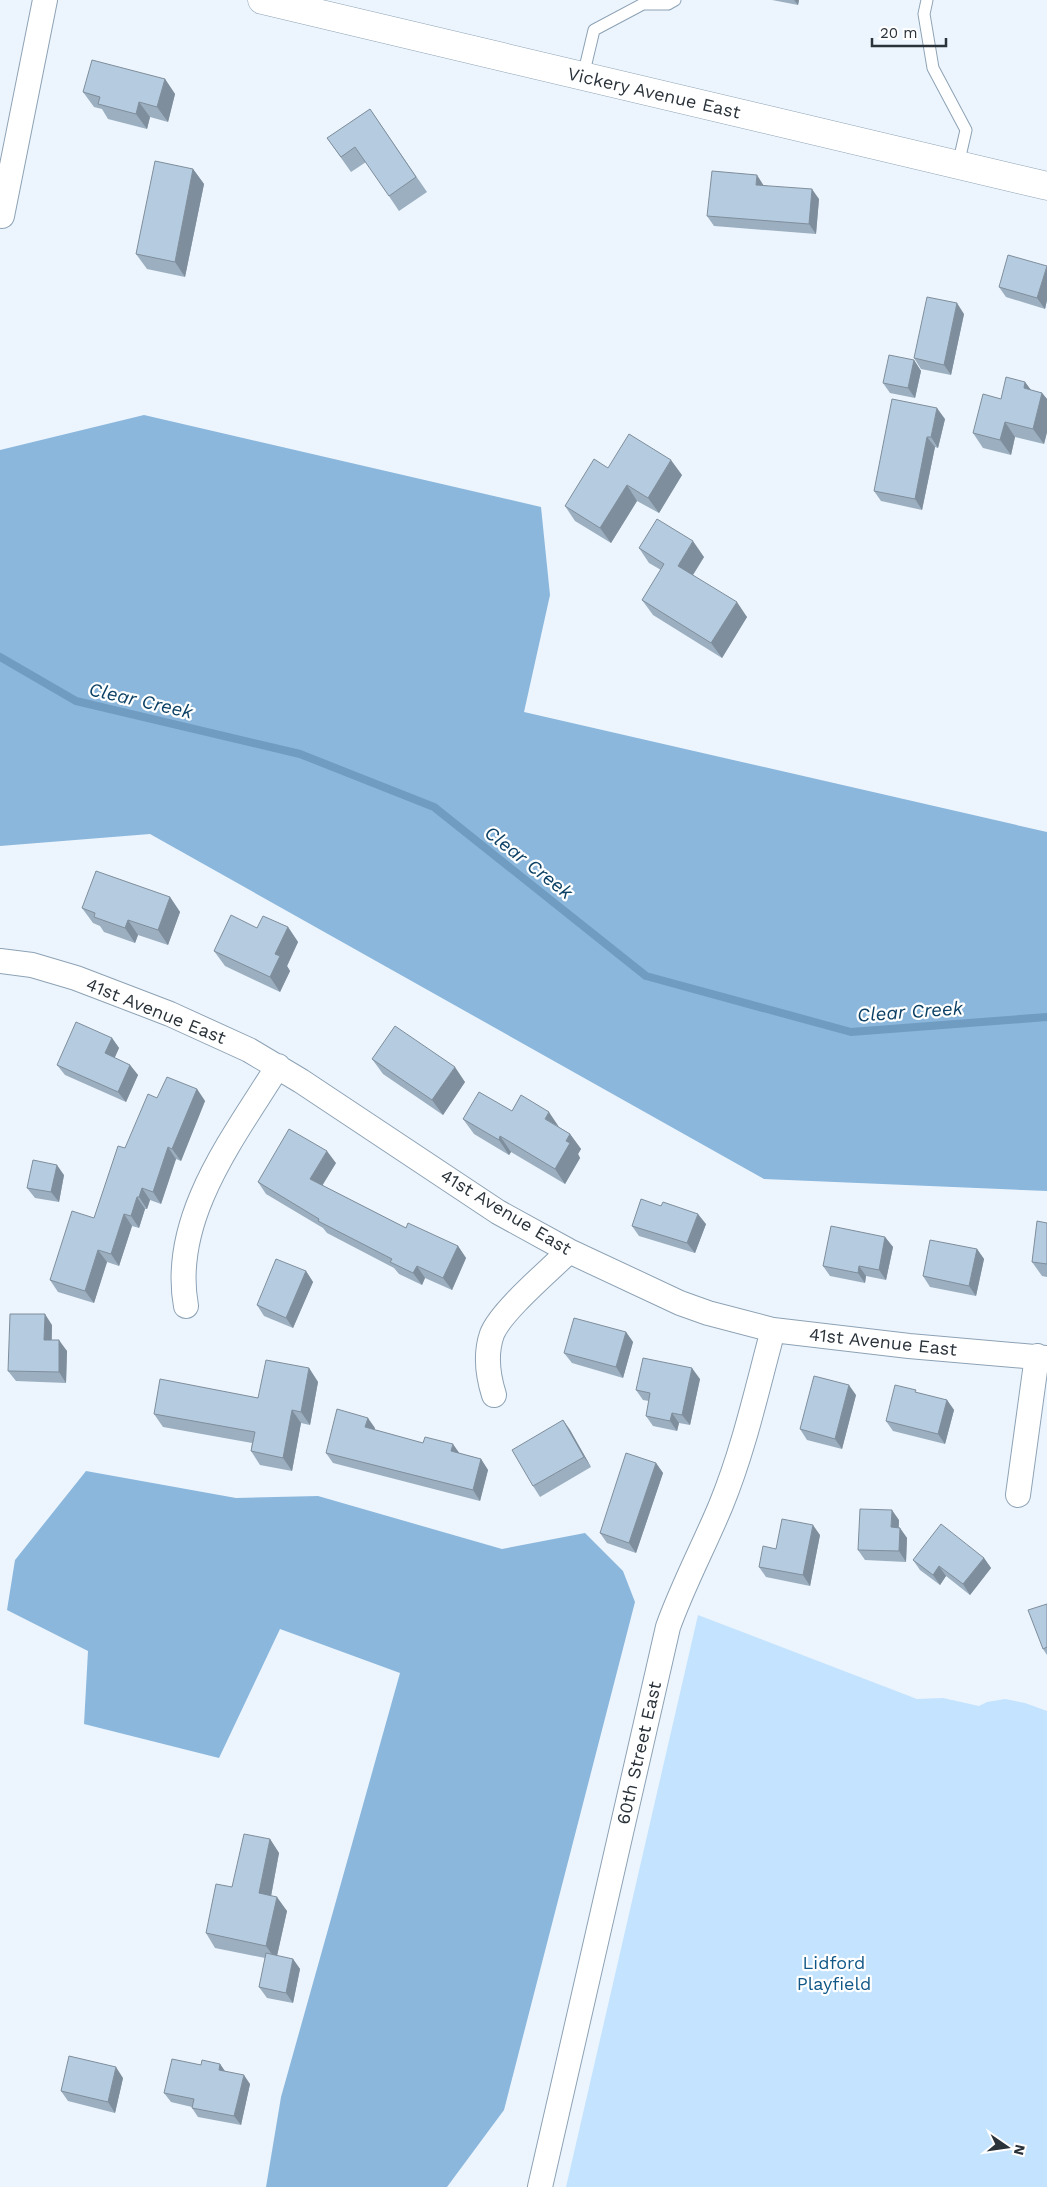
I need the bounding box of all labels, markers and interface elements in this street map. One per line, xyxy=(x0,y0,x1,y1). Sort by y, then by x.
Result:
scale bar xyxy=(872,15,946,47)
text: 20 m xyxy=(880,24,918,42)
street label: Vickery Avenue East xyxy=(566,62,743,123)
water label: Clear Creek xyxy=(87,677,196,724)
water label: Clear Creek xyxy=(480,821,578,904)
street label: 41st Avenue East xyxy=(83,973,229,1048)
water label: Clear Creek xyxy=(856,996,964,1027)
street label: 41st Avenue East xyxy=(437,1164,576,1259)
street label: 41st Avenue East xyxy=(808,1323,959,1360)
street label: 60th Street East xyxy=(612,1679,665,1826)
park label: Lidford Playfield xyxy=(797,1952,871,1994)
north arrow xyxy=(982,2122,1032,2172)
text: N xyxy=(1011,2143,1029,2157)

